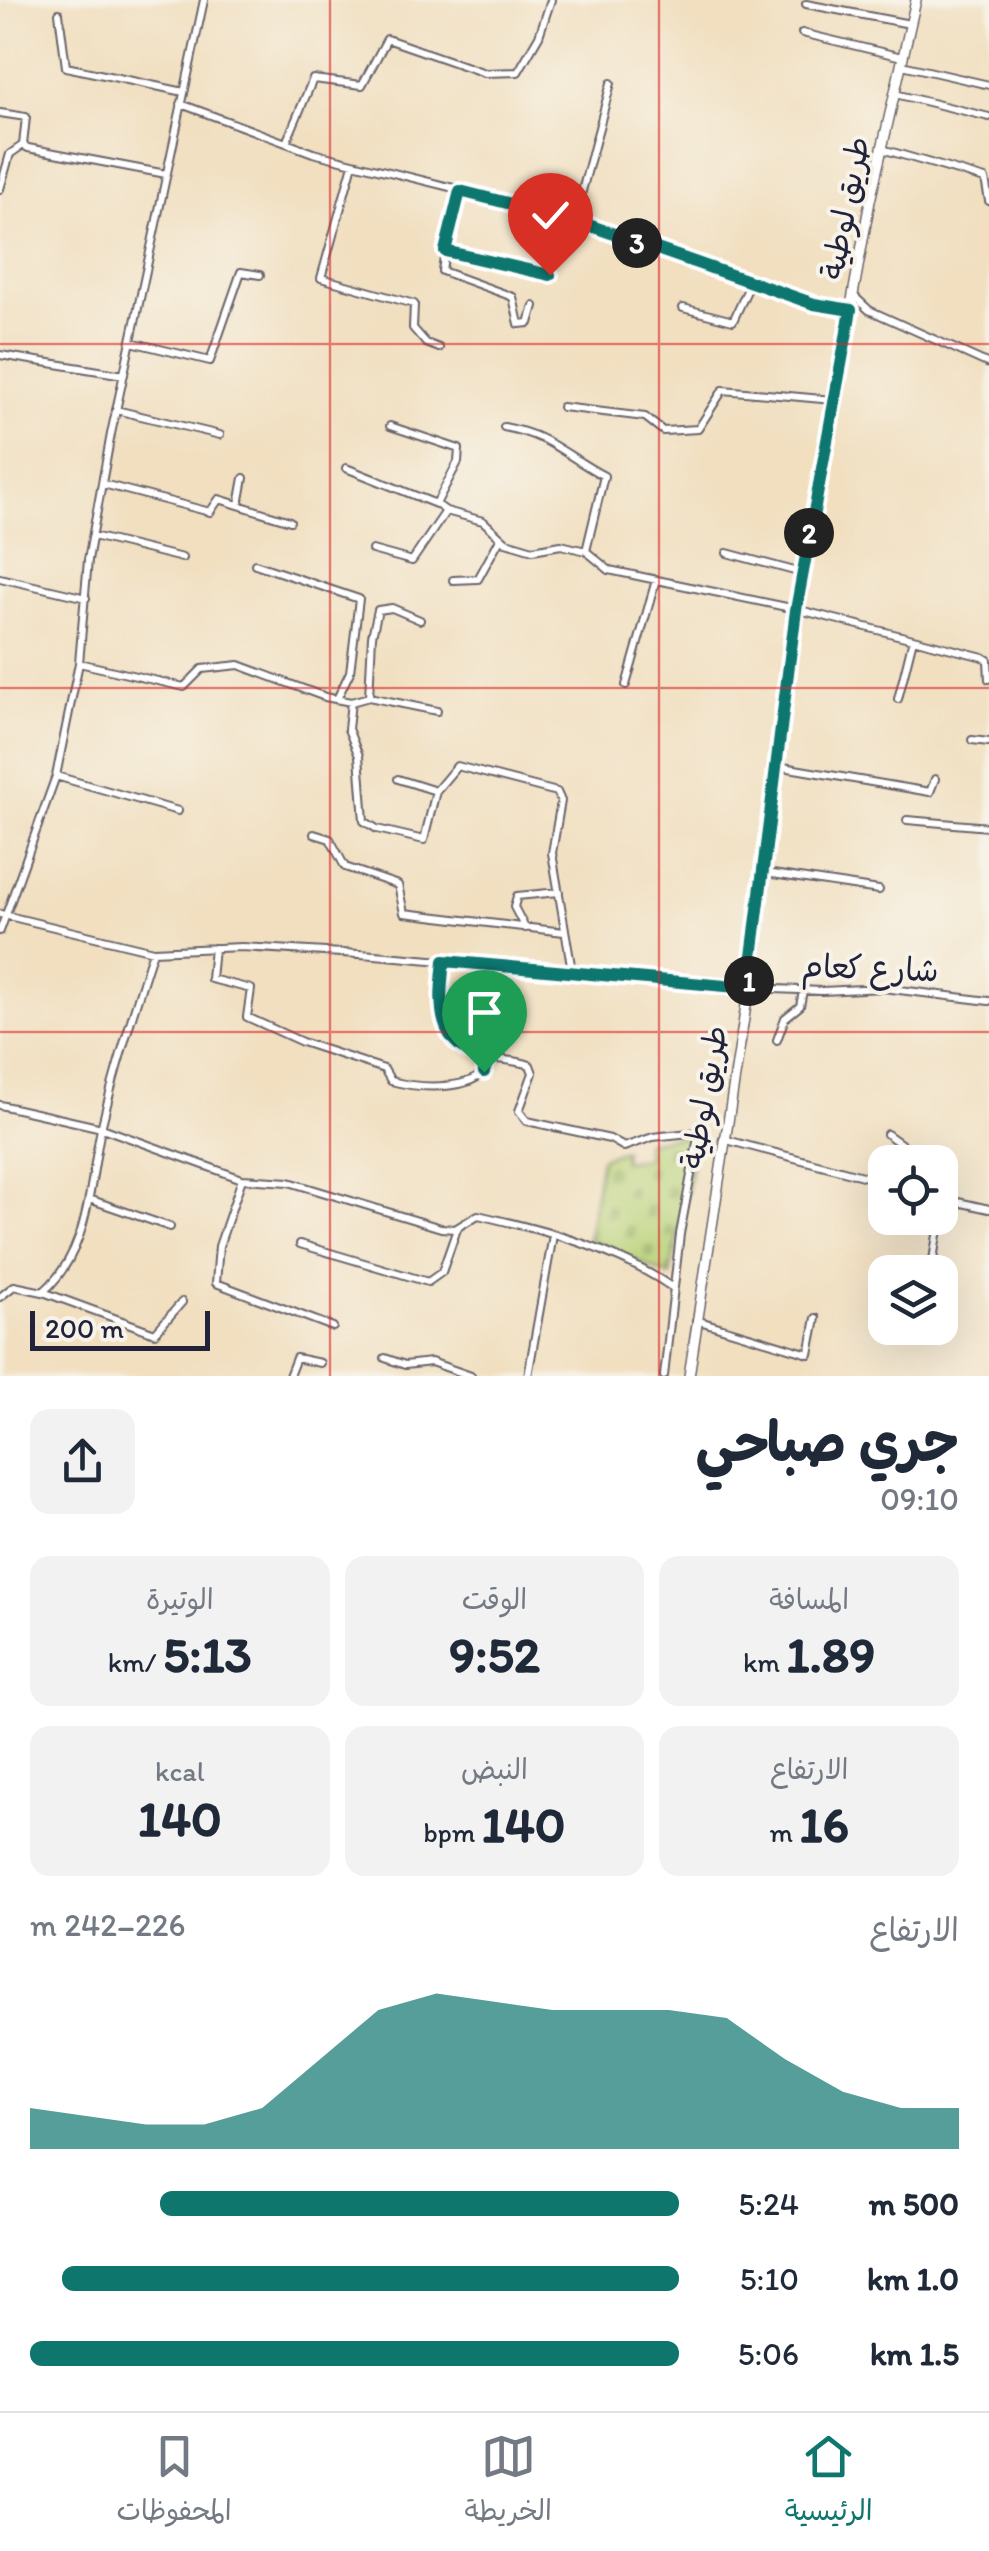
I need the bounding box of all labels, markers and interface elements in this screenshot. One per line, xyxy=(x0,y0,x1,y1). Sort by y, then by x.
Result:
street label: طريق لوطية xyxy=(813,133,879,283)
pin xyxy=(508,173,593,276)
icon: check xyxy=(523,188,578,243)
pin: 3 xyxy=(612,218,662,268)
text: 3 xyxy=(629,226,645,260)
pin: 2 xyxy=(784,508,834,558)
text: 2 xyxy=(802,516,816,550)
street label: شارع كعام xyxy=(800,947,939,995)
pin: 1 xyxy=(724,956,774,1006)
text: 1 xyxy=(743,964,756,998)
pin xyxy=(442,970,527,1073)
icon: arrive xyxy=(457,985,512,1040)
street label: طريق لوطية xyxy=(673,1022,737,1172)
map controls xyxy=(868,1145,958,1345)
button: locate xyxy=(868,1145,958,1235)
button: layers xyxy=(868,1255,958,1345)
scale bar xyxy=(30,1306,210,1350)
text: 200 m xyxy=(45,1311,124,1345)
button: share xyxy=(30,1409,135,1514)
text: جري صباحي xyxy=(696,1409,959,1475)
text: 09:10 xyxy=(880,1480,959,1518)
text: الوتيرة xyxy=(146,1582,214,1616)
text: الوقت xyxy=(462,1582,527,1616)
text: المسافة xyxy=(769,1582,849,1616)
text: 5:13 xyxy=(163,1624,252,1685)
text: 9:52 xyxy=(449,1624,540,1685)
text: 1.89 xyxy=(786,1624,875,1685)
text: /km xyxy=(108,1645,163,1679)
text: km xyxy=(743,1645,786,1679)
text: النبض xyxy=(461,1752,528,1786)
text: الارتفاع xyxy=(770,1752,848,1786)
text: kcal xyxy=(155,1754,205,1788)
text: 140 xyxy=(138,1788,222,1849)
text: 140 xyxy=(482,1794,566,1855)
text: 16 xyxy=(799,1794,849,1855)
text: bpm xyxy=(423,1815,482,1849)
text: m xyxy=(769,1815,799,1849)
text: 226–242 m xyxy=(30,1906,185,1944)
text: الارتفاع xyxy=(869,1911,959,1949)
text: 5:24 xyxy=(738,2185,799,2223)
text: 500 m xyxy=(869,2185,959,2223)
text: 5:10 xyxy=(740,2260,799,2298)
text: 1.0 km xyxy=(867,2260,959,2298)
text: 5:06 xyxy=(738,2335,799,2373)
text: 1.5 km xyxy=(870,2335,959,2373)
tab: المحفوظات xyxy=(116,2429,232,2535)
tab: الخريطة xyxy=(465,2429,552,2535)
tab: الرئيسية xyxy=(785,2429,873,2535)

